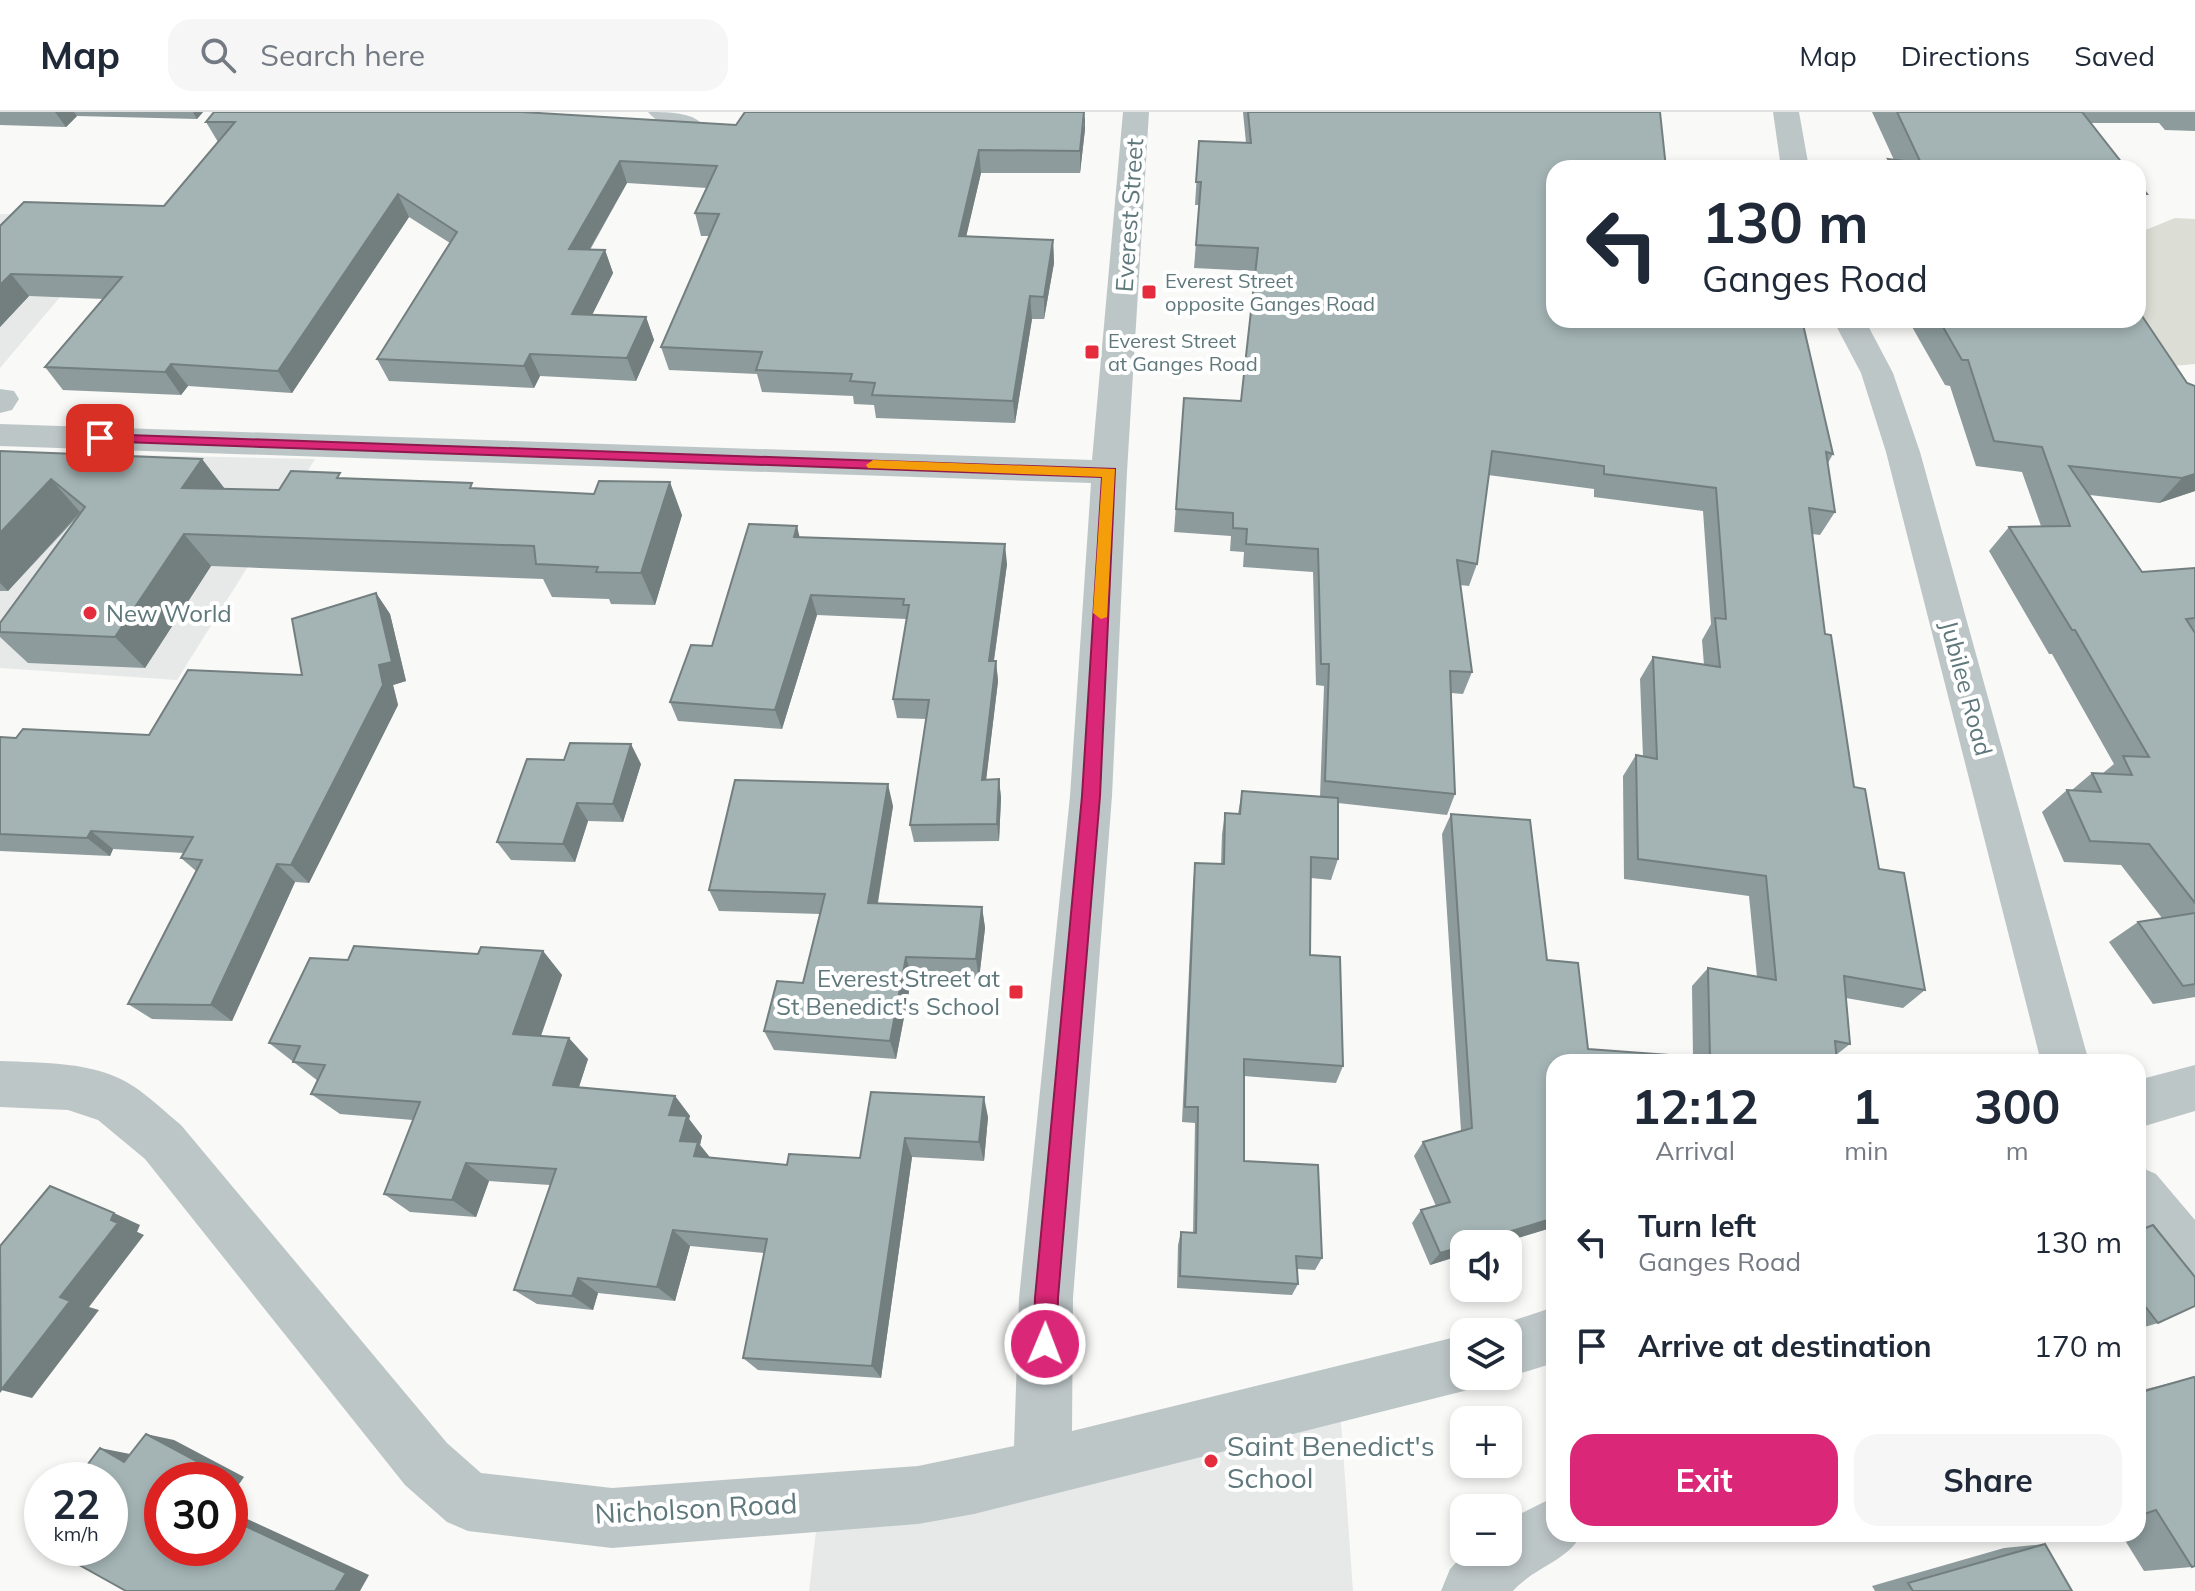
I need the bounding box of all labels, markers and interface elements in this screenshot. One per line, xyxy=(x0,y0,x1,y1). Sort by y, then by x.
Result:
search box xyxy=(168,19,728,91)
text: Map xyxy=(40,31,120,79)
icon: search xyxy=(196,33,240,77)
text: Search here xyxy=(260,36,425,74)
text: Map xyxy=(1799,38,1857,73)
text: Directions xyxy=(1901,38,2030,73)
text: Saved xyxy=(2074,38,2155,73)
street label: Everest Street xyxy=(1109,137,1149,293)
text: 130 m xyxy=(1702,187,1869,257)
icon: left xyxy=(1570,192,1674,296)
text: Ganges Road xyxy=(1702,256,1928,301)
place label: Everest Street opposite Ganges Road xyxy=(1165,268,1375,316)
marker: Everest Street opposite Ganges Road xyxy=(1140,283,1158,301)
place label: Everest Street at Ganges Road xyxy=(1108,328,1258,376)
marker: Everest Street at Ganges Road xyxy=(1083,343,1101,361)
pin xyxy=(66,404,134,472)
icon: arrive xyxy=(78,416,122,460)
place label: New World xyxy=(106,598,232,628)
marker: New World xyxy=(81,604,99,622)
street label: Jubilee Road xyxy=(1935,617,1999,759)
place label: Everest Street at St Benedict's School xyxy=(776,963,1000,1021)
marker: Everest Street at St Benedict's School xyxy=(1007,983,1025,1001)
text: 12:12 xyxy=(1632,1076,1759,1136)
text: 1 xyxy=(1852,1076,1881,1136)
text: 300 xyxy=(1974,1076,2060,1136)
text: Arrival xyxy=(1655,1134,1735,1167)
text: min xyxy=(1844,1134,1888,1167)
text: m xyxy=(2006,1134,2029,1167)
text: Turn left xyxy=(1638,1207,1756,1245)
icon: left xyxy=(1570,1220,1614,1264)
text: 130 m xyxy=(2034,1223,2122,1261)
map controls xyxy=(1450,1230,1522,1566)
button: sound xyxy=(1450,1230,1522,1302)
text: Ganges Road xyxy=(1638,1245,1801,1278)
position arrow xyxy=(1003,1302,1087,1386)
button: layers xyxy=(1450,1318,1522,1390)
icon: arrive xyxy=(1570,1324,1614,1368)
text: Arrive at destination xyxy=(1638,1327,1932,1365)
text: 170 m xyxy=(2034,1327,2122,1365)
button: + xyxy=(1450,1406,1522,1478)
place label: Saint Benedict's School xyxy=(1227,1428,1435,1495)
button: Exit xyxy=(1570,1434,1838,1526)
button: Share xyxy=(1854,1434,2122,1526)
marker: Saint Benedict's School xyxy=(1202,1452,1220,1470)
speed limit sign: 30 xyxy=(144,1462,248,1566)
text: 22 xyxy=(52,1479,100,1529)
street label: Nicholson Road xyxy=(594,1485,798,1531)
button: − xyxy=(1450,1494,1522,1566)
text: km/h xyxy=(53,1521,99,1546)

